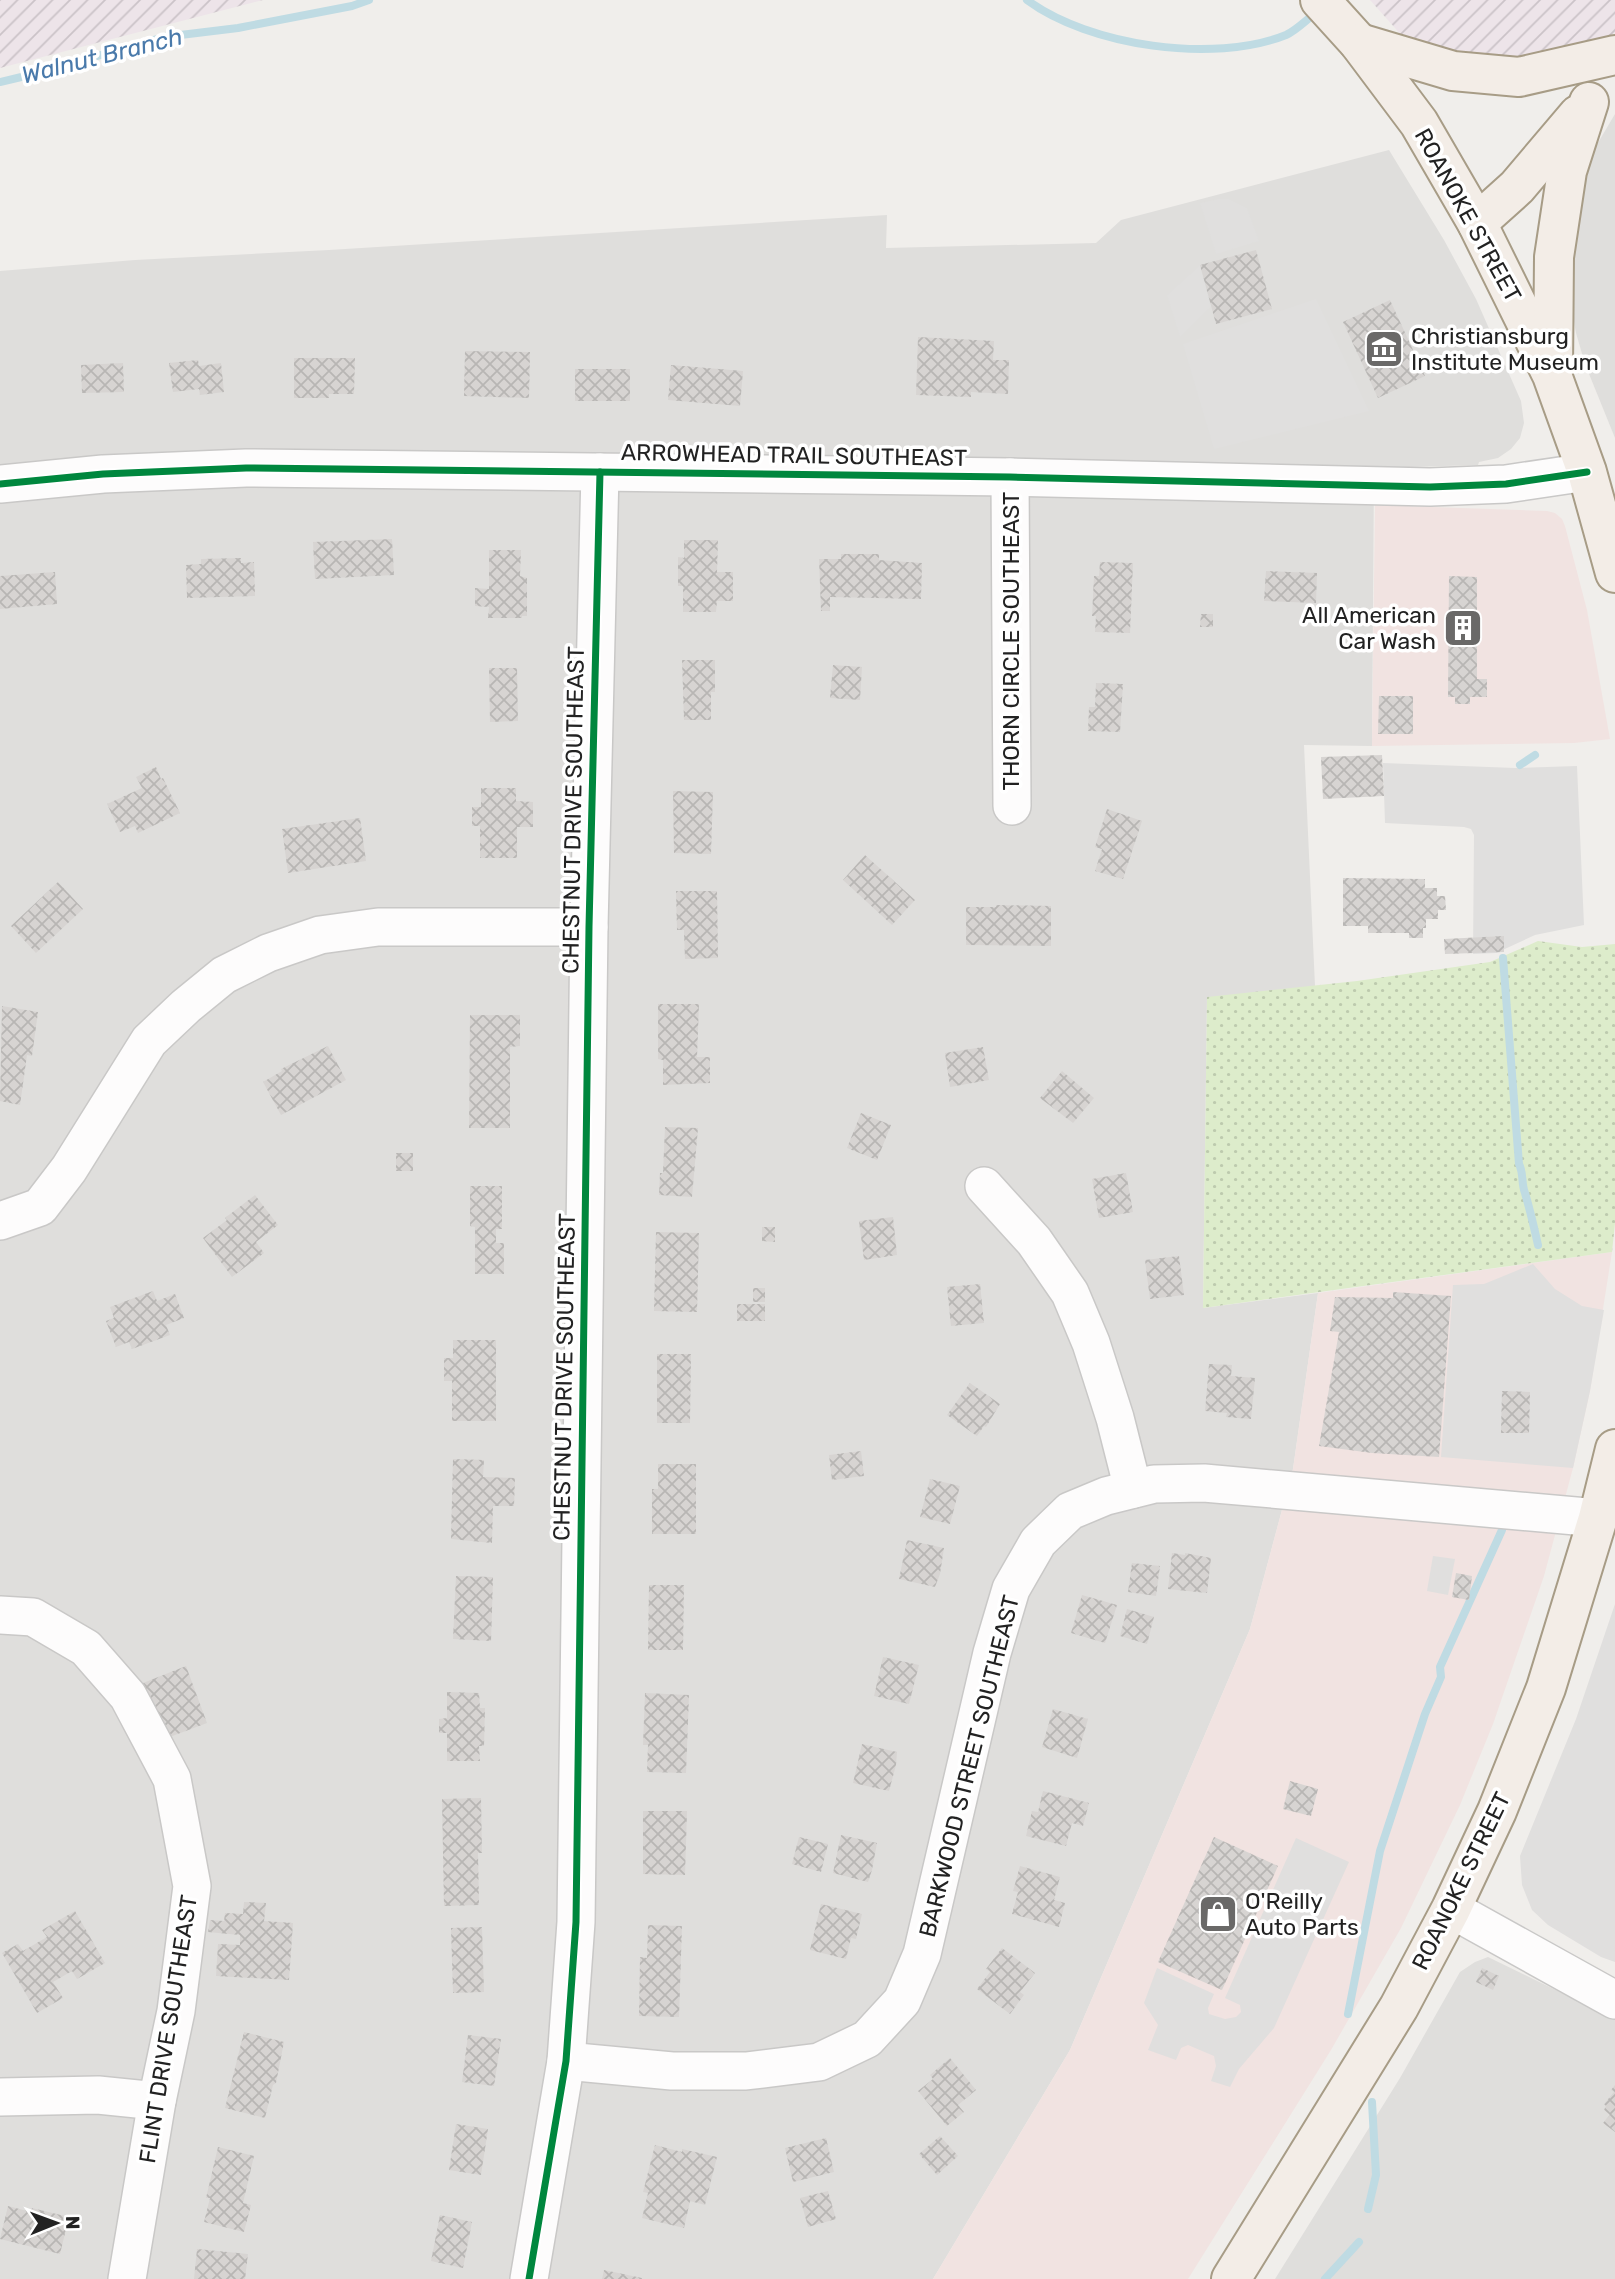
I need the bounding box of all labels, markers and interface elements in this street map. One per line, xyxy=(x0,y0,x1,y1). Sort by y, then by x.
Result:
water label: Walnut Branch xyxy=(19,22,185,90)
street label: ROANOKE STREET xyxy=(1409,123,1527,307)
place label: Christiansburg Institute Museum xyxy=(1411,322,1599,376)
museum icon: Christiansburg Institute Museum xyxy=(1363,328,1405,370)
street label: ARROWHEAD TRAIL SOUTHEAST xyxy=(621,438,967,472)
street label: THORN CIRCLE SOUTHEAST xyxy=(997,492,1025,790)
place label: All American Car Wash xyxy=(1302,601,1436,655)
building icon: All American Car Wash xyxy=(1442,607,1484,649)
street label: CHESTNUT DRIVE SOUTHEAST xyxy=(556,646,590,974)
street label: CHESTNUT DRIVE SOUTHEAST xyxy=(547,1213,581,1541)
street label: BARKWOOD STREET SOUTHEAST xyxy=(913,1592,1025,1940)
street label: ROANOKE STREET xyxy=(1406,1788,1516,1974)
place label: O'Reilly Auto Parts xyxy=(1245,1887,1359,1941)
street label: FLINT DRIVE SOUTHEAST xyxy=(133,1893,203,2165)
shop icon: O'Reilly Auto Parts xyxy=(1197,1893,1239,1935)
north arrow xyxy=(21,2188,91,2258)
text: N xyxy=(61,2216,84,2230)

